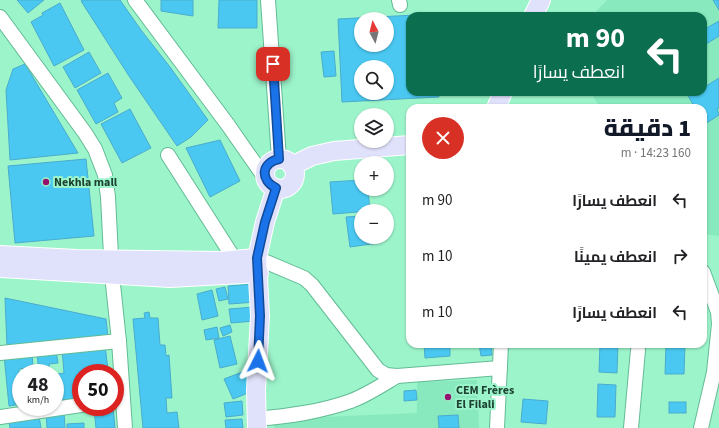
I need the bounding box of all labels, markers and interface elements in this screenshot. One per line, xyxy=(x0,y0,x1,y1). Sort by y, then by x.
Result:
north arrow xyxy=(354,12,394,52)
map controls xyxy=(354,12,394,244)
text: 90 m xyxy=(566,18,625,58)
icon: left xyxy=(639,28,691,80)
pin xyxy=(256,47,290,81)
icon: arrive xyxy=(262,53,284,75)
button: search xyxy=(354,60,394,100)
text: انعطف يسارًا xyxy=(533,60,625,85)
button: layers xyxy=(354,108,394,148)
text: 1 دقيقة xyxy=(604,111,691,146)
button: close xyxy=(422,117,464,159)
text: 160 m · 14:23 xyxy=(621,144,691,162)
button: + xyxy=(354,156,394,196)
place label: Nekhla mall xyxy=(54,174,118,191)
marker: Nekhla mall xyxy=(41,177,51,187)
icon: left xyxy=(669,189,691,211)
text: 90 m xyxy=(422,190,452,211)
text: انعطف يسارًا xyxy=(572,191,657,212)
button: − xyxy=(354,204,394,244)
icon: right xyxy=(669,245,691,267)
text: 10 m xyxy=(422,246,452,267)
text: انعطف يمينًا xyxy=(574,247,657,268)
icon: left xyxy=(669,301,691,323)
text: 10 m xyxy=(422,302,452,323)
text: انعطف يسارًا xyxy=(572,303,657,324)
position arrow xyxy=(237,340,279,382)
speed limit sign: 50 xyxy=(72,364,124,416)
text: 48 xyxy=(27,371,49,399)
place label: CEM Frères El Filali xyxy=(456,382,514,413)
marker: CEM Frères El Filali xyxy=(443,392,453,402)
text: km/h xyxy=(27,393,49,407)

